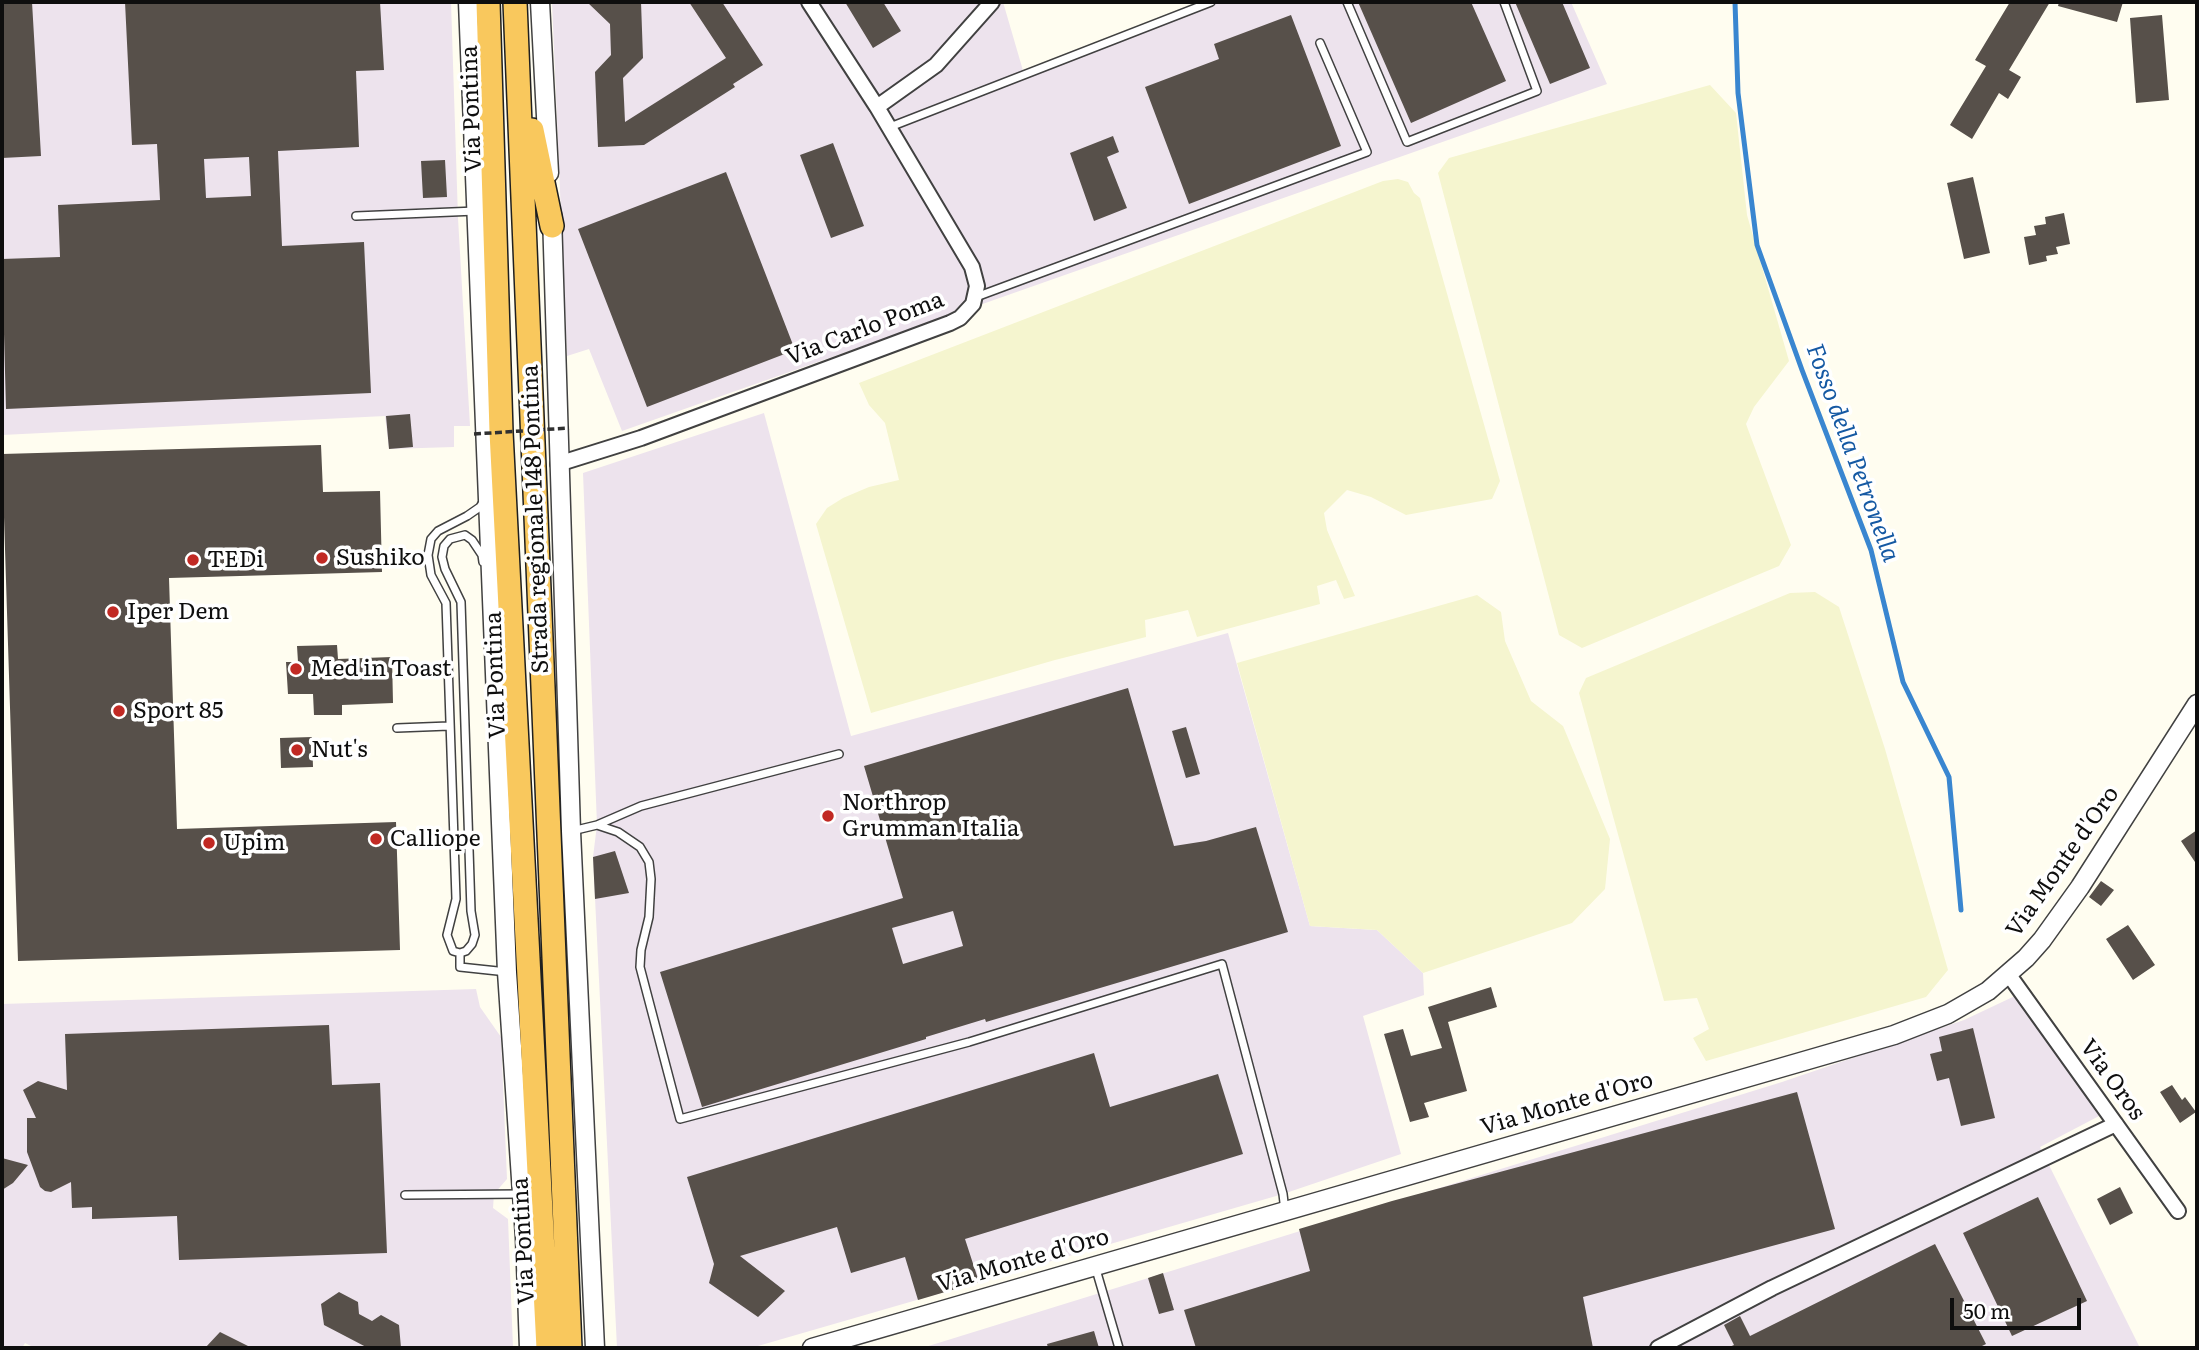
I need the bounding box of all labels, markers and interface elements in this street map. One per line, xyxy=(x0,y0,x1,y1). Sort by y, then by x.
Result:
street label: Via Pontina xyxy=(456,45,488,173)
street label: Via Carlo Poma xyxy=(782,286,948,372)
water label: Fosso della Petronella xyxy=(1799,340,1905,566)
street label: Strada regionale 148 Pontina xyxy=(517,364,555,674)
place label: Sushiko xyxy=(336,544,425,572)
place label: TEDi xyxy=(207,546,264,574)
marker: Sushiko xyxy=(314,550,330,566)
marker: TEDi xyxy=(185,552,201,568)
place label: Iper Dem xyxy=(127,598,229,626)
marker: Iper Dem xyxy=(105,604,121,620)
street label: Via Pontina xyxy=(480,611,512,739)
place label: Med in Toast xyxy=(310,655,451,683)
marker: Med in Toast xyxy=(288,661,304,677)
place label: Sport 85 xyxy=(133,697,223,725)
marker: Sport 85 xyxy=(111,703,127,719)
place label: Nut's xyxy=(311,736,368,764)
marker: Nut's xyxy=(289,742,305,758)
street label: Via Monte d'Oro xyxy=(2001,781,2125,943)
place label: Northrop Grumman Italia xyxy=(842,789,1019,843)
marker: Northrop Grumman Italia xyxy=(820,808,836,824)
place label: Calliope xyxy=(390,825,481,853)
place label: Upim xyxy=(223,829,285,857)
marker: Calliope xyxy=(368,831,384,847)
marker: Upim xyxy=(201,835,217,851)
street label: Via Oros xyxy=(2074,1034,2150,1126)
street label: Via Monte d'Oro xyxy=(1478,1066,1656,1142)
street label: Via Pontina xyxy=(507,1177,541,1305)
street label: Via Monte d'Oro xyxy=(934,1223,1112,1299)
scale bar xyxy=(1954,1284,2085,1328)
text: 50 m xyxy=(1963,1294,2010,1325)

